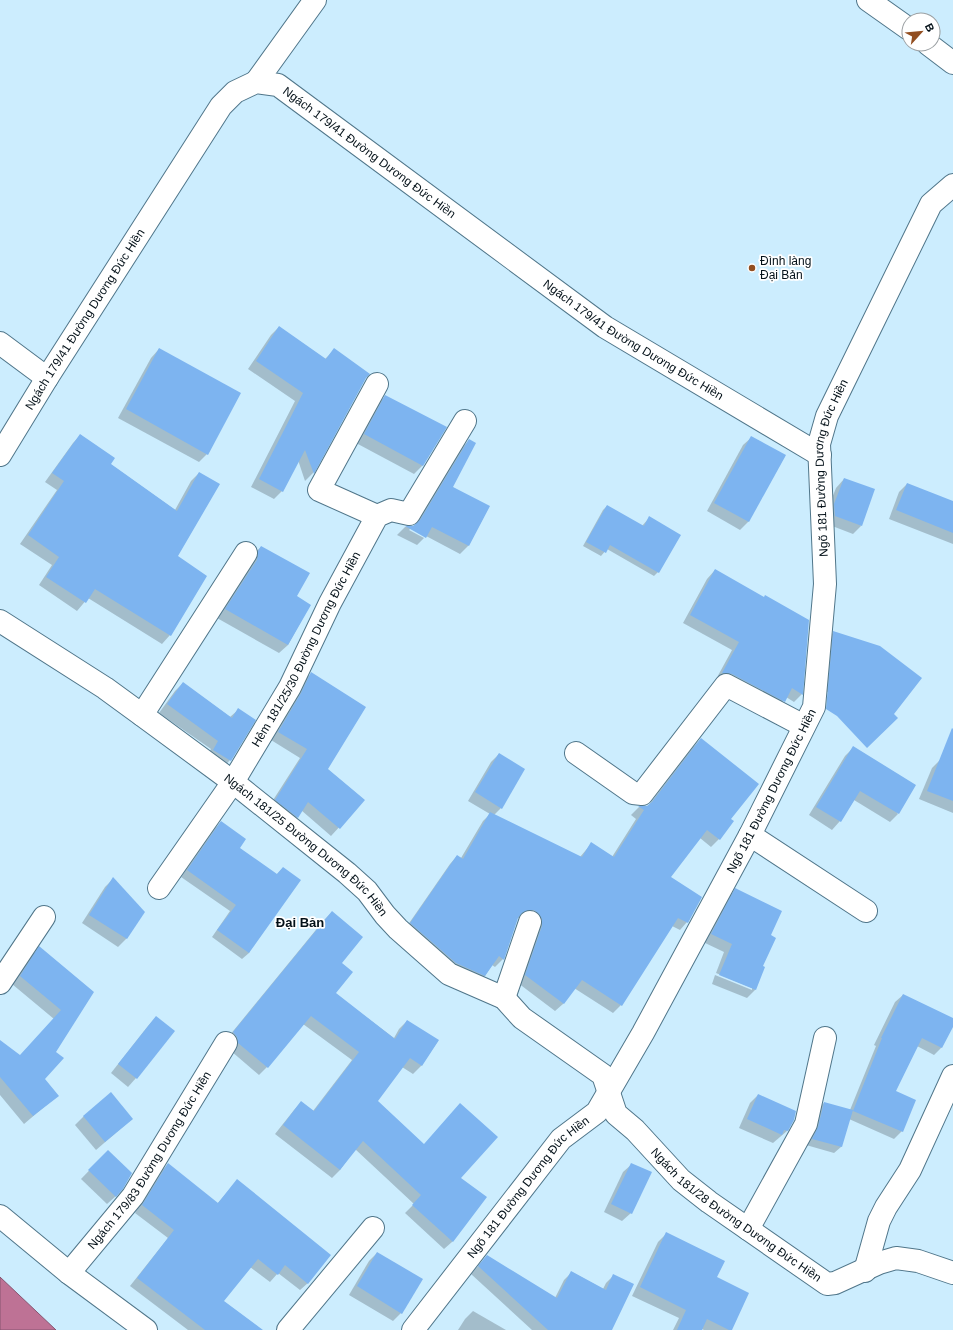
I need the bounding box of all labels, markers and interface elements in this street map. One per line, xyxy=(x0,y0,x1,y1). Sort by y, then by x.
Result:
north arrow xyxy=(901,12,941,52)
text: B xyxy=(923,21,937,34)
street label: Ngách 179/41 Đường Dương Đức Hiền xyxy=(280,84,459,221)
street label: Ngách 179/41 Đường Dương Đức Hiền xyxy=(22,226,148,412)
place label: Đình làng Đại Bản xyxy=(760,254,811,282)
marker: Đình làng Đại Bản xyxy=(747,263,757,273)
street label: Ngách 179/41 Đường Dương Đức Hiền xyxy=(541,277,726,403)
street label: Ngõ 181 Đường Dương Đức Hiền xyxy=(812,377,851,557)
street label: Hẻm 181/25/30 Đường Dương Đức Hiền xyxy=(249,549,363,749)
street label: Ngõ 181 Đường Dương Đức Hiền xyxy=(724,707,819,875)
street label: Ngách 181/25 Đường Dương Đức Hiền xyxy=(221,771,390,919)
district label: Đại Bản xyxy=(276,915,324,930)
street label: Ngách 179/83 Đường Dương Đức Hiền xyxy=(85,1069,214,1252)
street label: Ngõ 181 Đường Dương Đức Hiền xyxy=(464,1113,592,1261)
street label: Ngách 181/28 Đường Dương Đức Hiền xyxy=(648,1145,824,1285)

